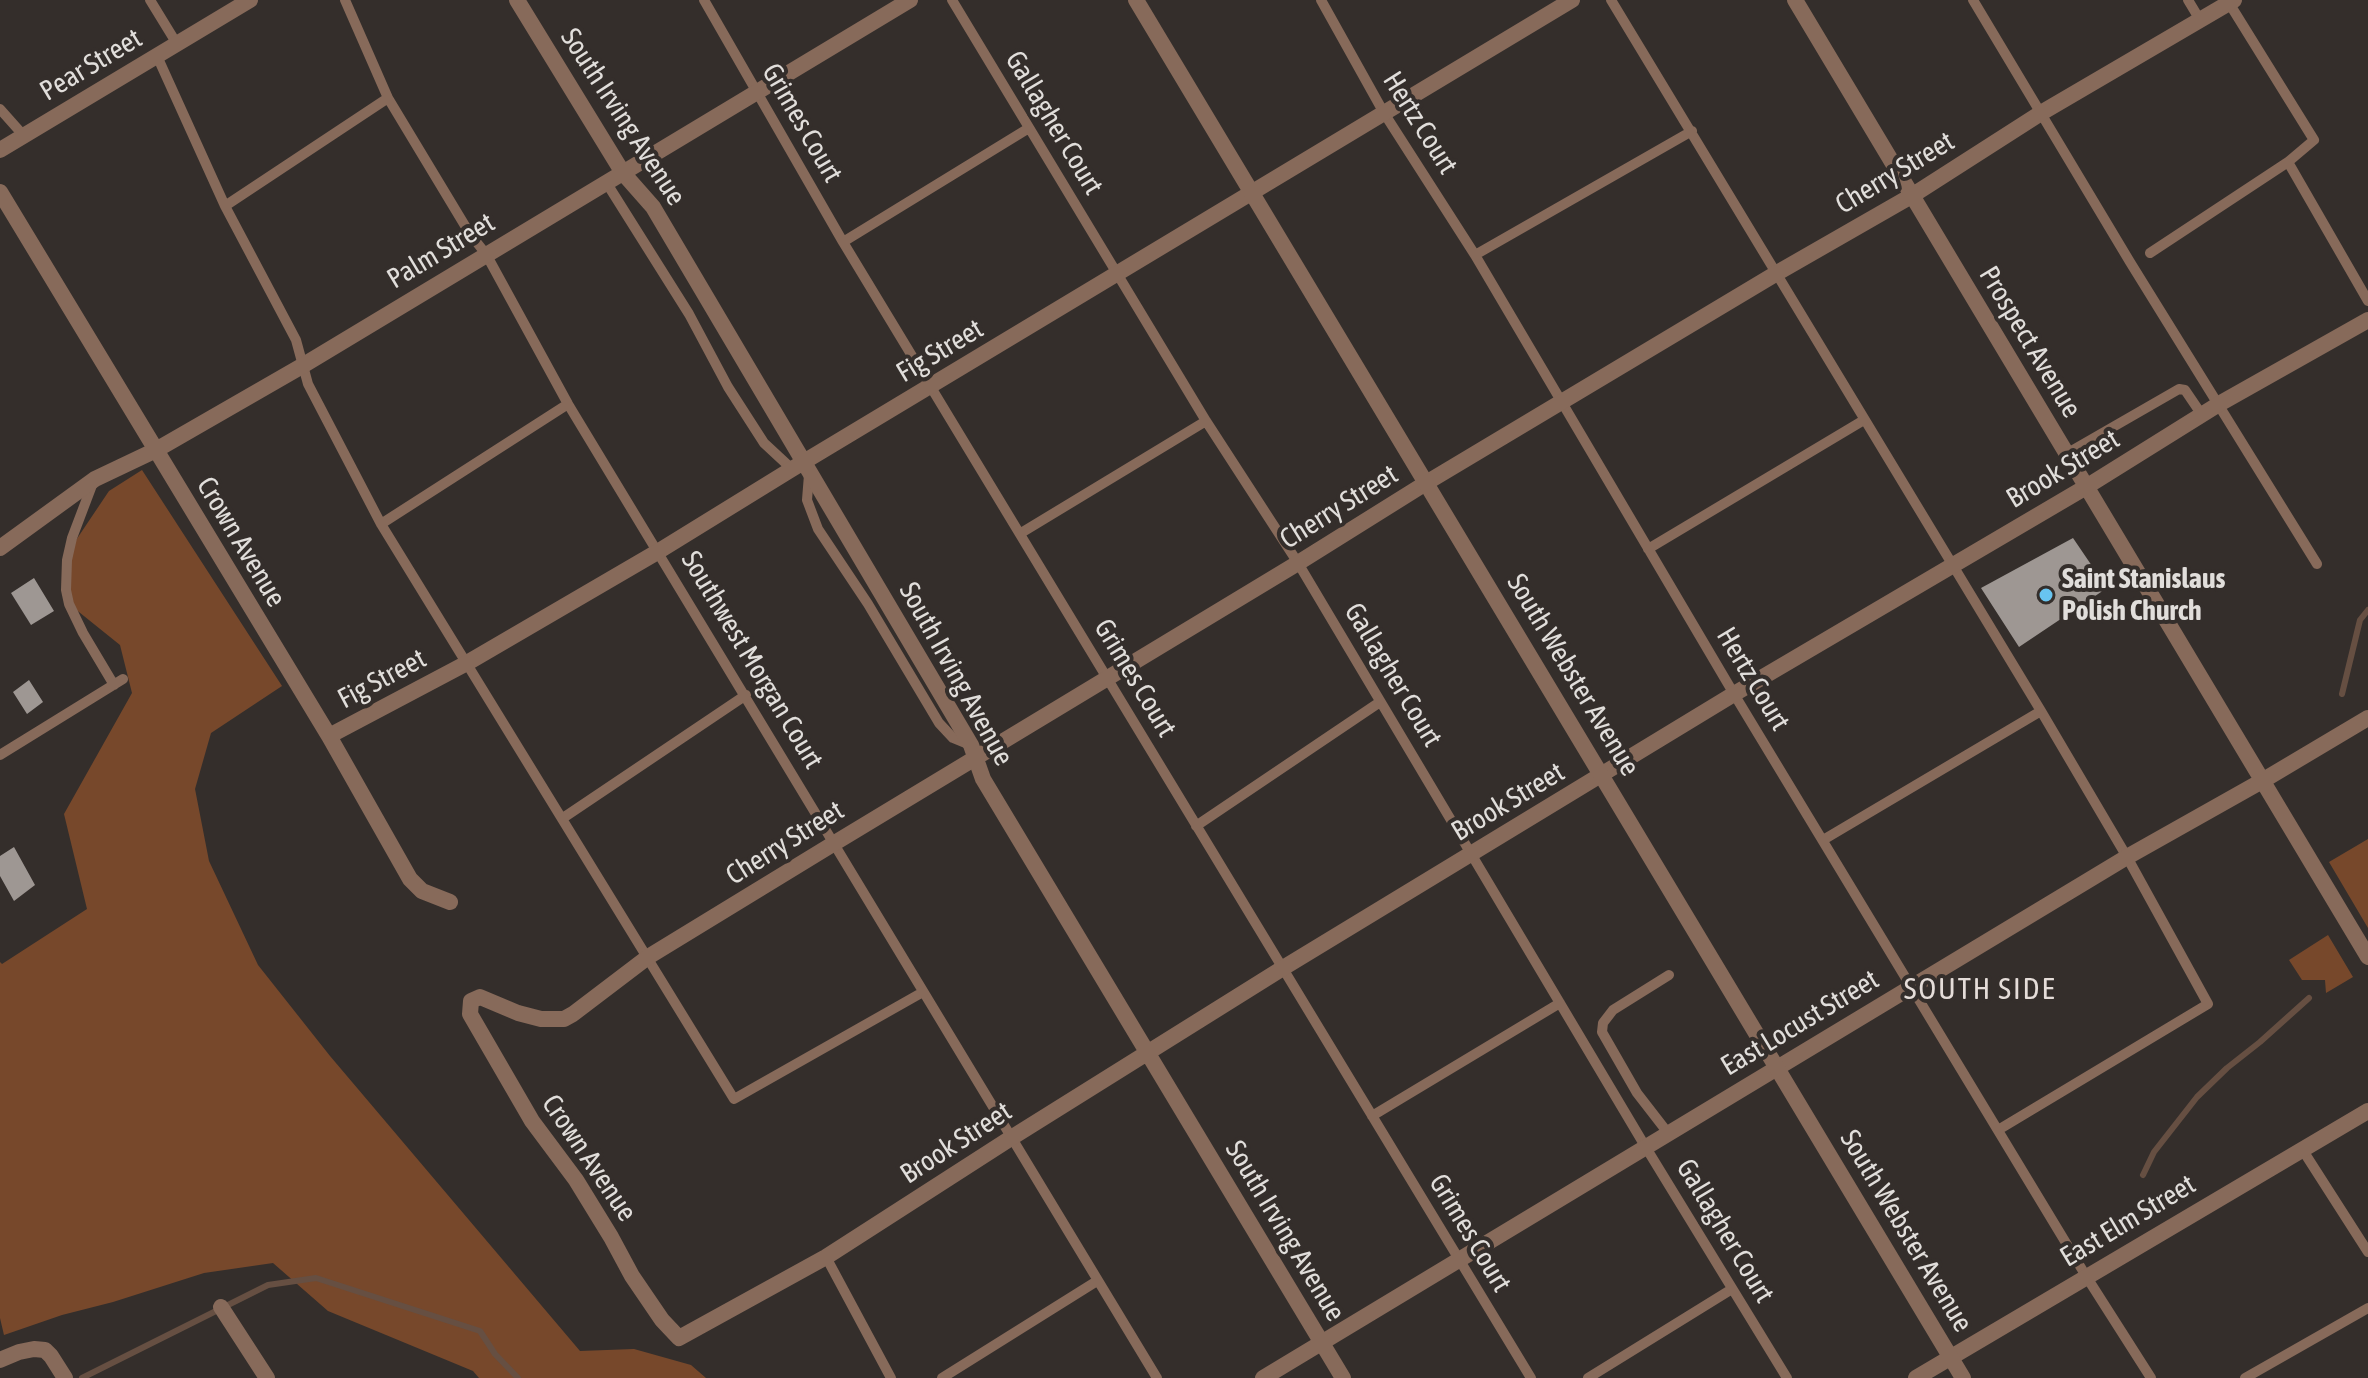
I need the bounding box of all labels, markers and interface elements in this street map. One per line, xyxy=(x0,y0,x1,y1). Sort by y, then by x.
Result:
street label: Pear Street xyxy=(34,22,148,108)
street label: South Irving Avenue xyxy=(553,22,693,212)
street label: Gallagher Court xyxy=(998,45,1110,201)
street label: Grimes Court xyxy=(755,58,849,188)
street label: Hertz Court xyxy=(1375,66,1465,180)
street label: Cherry Street xyxy=(1830,125,1960,221)
street label: Palm Street xyxy=(381,206,501,296)
street label: Prospect Avenue xyxy=(1972,260,2088,424)
street label: Fig Street xyxy=(891,312,989,390)
street label: Brook Street xyxy=(2001,422,2125,516)
street label: Cherry Street xyxy=(1274,458,1404,556)
street label: Crown Avenue xyxy=(189,471,293,613)
street label: Southwest Morgan Court xyxy=(674,545,830,775)
place label: Saint Stanislaus Polish Church xyxy=(2062,562,2225,628)
street label: South Webster Avenue xyxy=(1500,568,1646,782)
street label: South Irving Avenue xyxy=(892,577,1020,771)
marker: Saint Stanislaus Polish Church xyxy=(2037,586,2055,604)
street label: Gallagher Court xyxy=(1337,597,1449,753)
street label: Grimes Court xyxy=(1087,613,1183,743)
street label: Hertz Court xyxy=(1709,621,1797,737)
street label: Fig Street xyxy=(332,642,432,716)
street label: Brook Street xyxy=(1446,755,1570,849)
street label: Cherry Street xyxy=(720,794,850,892)
street label: East Locust Street xyxy=(1715,963,1885,1083)
district label: SOUTH SIDE xyxy=(1904,972,2056,1008)
street label: Crown Avenue xyxy=(534,1088,644,1228)
street label: Brook Street xyxy=(894,1095,1018,1191)
street label: South Webster Avenue xyxy=(1833,1124,1979,1338)
street label: South Irving Avenue xyxy=(1218,1135,1352,1327)
street label: Gallagher Court xyxy=(1669,1153,1781,1309)
street label: Grimes Court xyxy=(1422,1168,1518,1298)
street label: East Elm Street xyxy=(2054,1168,2202,1274)

